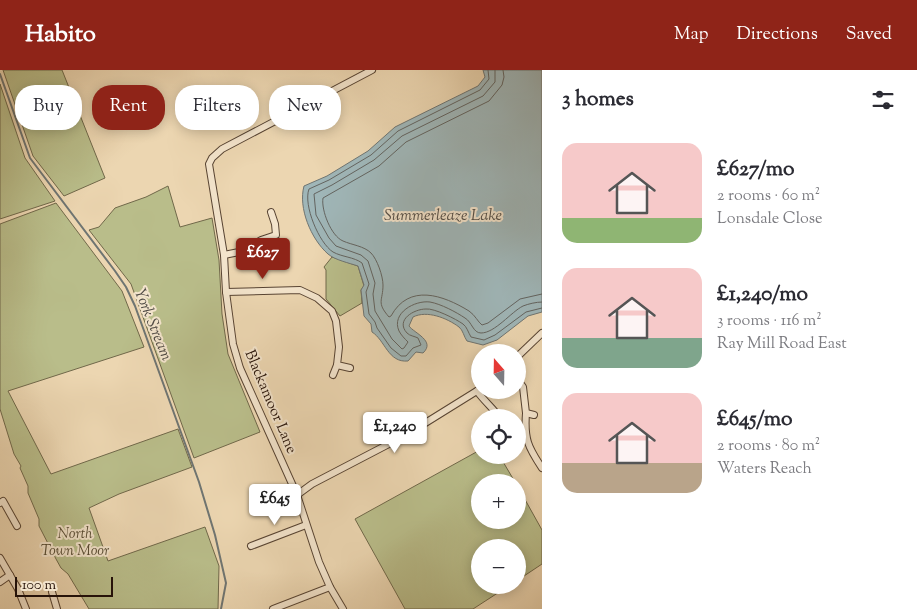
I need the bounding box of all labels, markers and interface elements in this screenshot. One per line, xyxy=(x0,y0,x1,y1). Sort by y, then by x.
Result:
text: Habito xyxy=(25,18,96,52)
text: Map xyxy=(674,22,709,48)
text: Directions xyxy=(737,22,818,48)
text: Saved xyxy=(846,22,892,48)
chip: Buy xyxy=(15,85,82,130)
chip: Rent xyxy=(92,85,165,130)
chip: Filters xyxy=(175,85,259,130)
chip: New xyxy=(269,85,341,130)
text: 3 homes xyxy=(562,85,634,115)
icon: filters xyxy=(869,86,897,114)
text: £627/mo xyxy=(717,155,794,185)
icon: home xyxy=(602,163,662,223)
text: 2 rooms · 60 m² xyxy=(717,185,820,208)
water label: Summerleaze Lake xyxy=(384,205,502,228)
text: Lonsdale Close xyxy=(717,208,822,231)
pin: £627 xyxy=(233,238,293,280)
text: £627 xyxy=(247,242,279,265)
text: £1,240/mo xyxy=(717,280,808,310)
water label: York Stream xyxy=(127,285,177,365)
icon: home xyxy=(602,288,662,348)
text: 3 rooms · 116 m² xyxy=(717,310,822,333)
text: Ray Mill Road East xyxy=(717,333,847,356)
north arrow xyxy=(471,344,526,399)
map controls xyxy=(471,344,526,594)
street label: Blackamoor Lane xyxy=(239,347,301,457)
text: £645/mo xyxy=(717,405,792,435)
button: locate xyxy=(471,409,526,464)
pin: £1,240 xyxy=(354,412,436,454)
icon: home xyxy=(602,413,662,473)
text: £1,240 xyxy=(374,416,416,439)
text: 2 rooms · 80 m² xyxy=(717,435,820,458)
text: Waters Reach xyxy=(717,458,812,481)
button: + xyxy=(471,474,526,529)
pin: £645 xyxy=(245,484,305,526)
text: £645 xyxy=(260,488,290,511)
park label: North Town Moor xyxy=(41,524,110,562)
button: − xyxy=(471,539,526,594)
scale bar xyxy=(15,574,112,597)
text: 100 m xyxy=(22,576,56,596)

